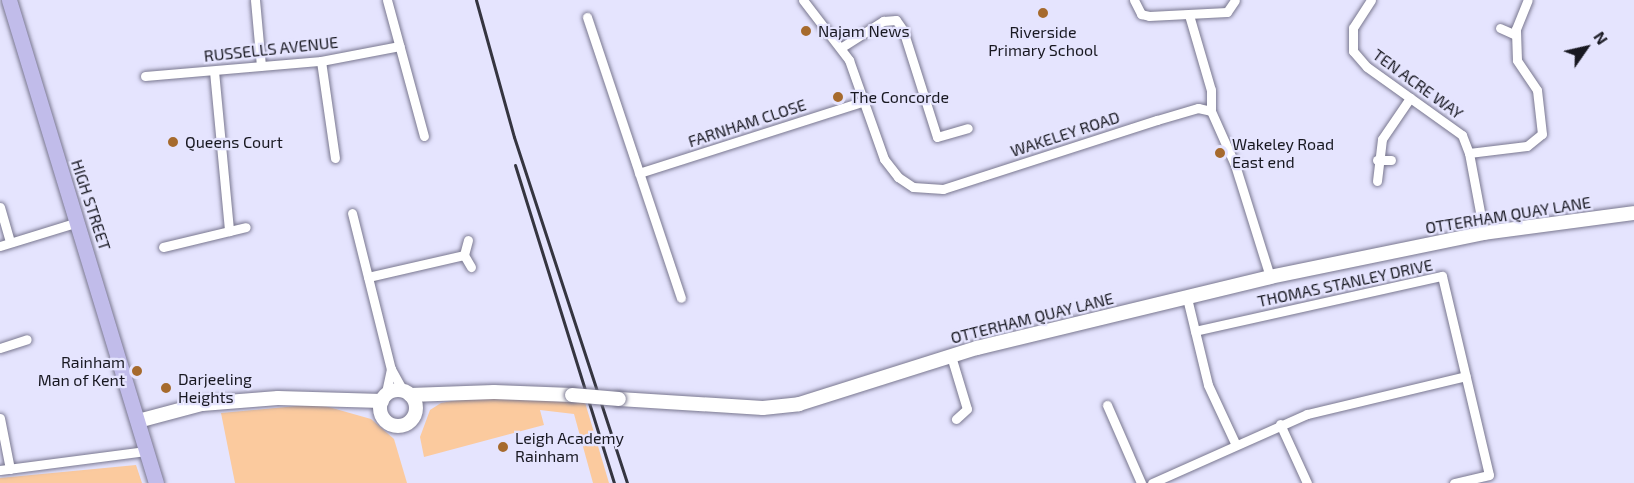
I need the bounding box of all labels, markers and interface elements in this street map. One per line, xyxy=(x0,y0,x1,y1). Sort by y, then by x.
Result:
marker: Riverside Primary School xyxy=(1036,6,1050,20)
north arrow xyxy=(1556,18,1616,78)
place label: Najam News xyxy=(818,21,910,41)
place label: Riverside Primary School xyxy=(988,22,1098,60)
marker: Najam News xyxy=(799,24,813,38)
text: N xyxy=(1590,28,1612,48)
street label: RUSSELLS AVENUE xyxy=(203,32,339,66)
street label: TEN ACRE WAY xyxy=(1369,45,1467,123)
place label: The Concorde xyxy=(850,87,949,107)
marker: The Concorde xyxy=(831,90,845,104)
street label: FARNHAM CLOSE xyxy=(686,95,808,151)
street label: WAKELEY ROAD xyxy=(1008,107,1122,161)
place label: Queens Court xyxy=(185,132,283,152)
place label: Wakeley Road East end xyxy=(1232,134,1334,172)
marker: Queens Court xyxy=(166,135,180,149)
marker: Wakeley Road East end xyxy=(1213,146,1227,160)
street label: HIGH STREET xyxy=(67,157,115,253)
street label: OTTERHAM QUAY LANE xyxy=(1424,192,1592,238)
street label: THOMAS STANLEY DRIVE xyxy=(1255,255,1435,311)
street label: OTTERHAM QUAY LANE xyxy=(948,288,1116,348)
place label: Rainham Man of Kent xyxy=(37,352,125,390)
marker: Rainham Man of Kent xyxy=(130,364,144,378)
place label: Darjeeling Heights xyxy=(178,369,252,407)
marker: Darjeeling Heights xyxy=(159,381,173,395)
place label: Leigh Academy Rainham xyxy=(515,428,624,466)
marker: Leigh Academy Rainham xyxy=(496,440,510,454)

